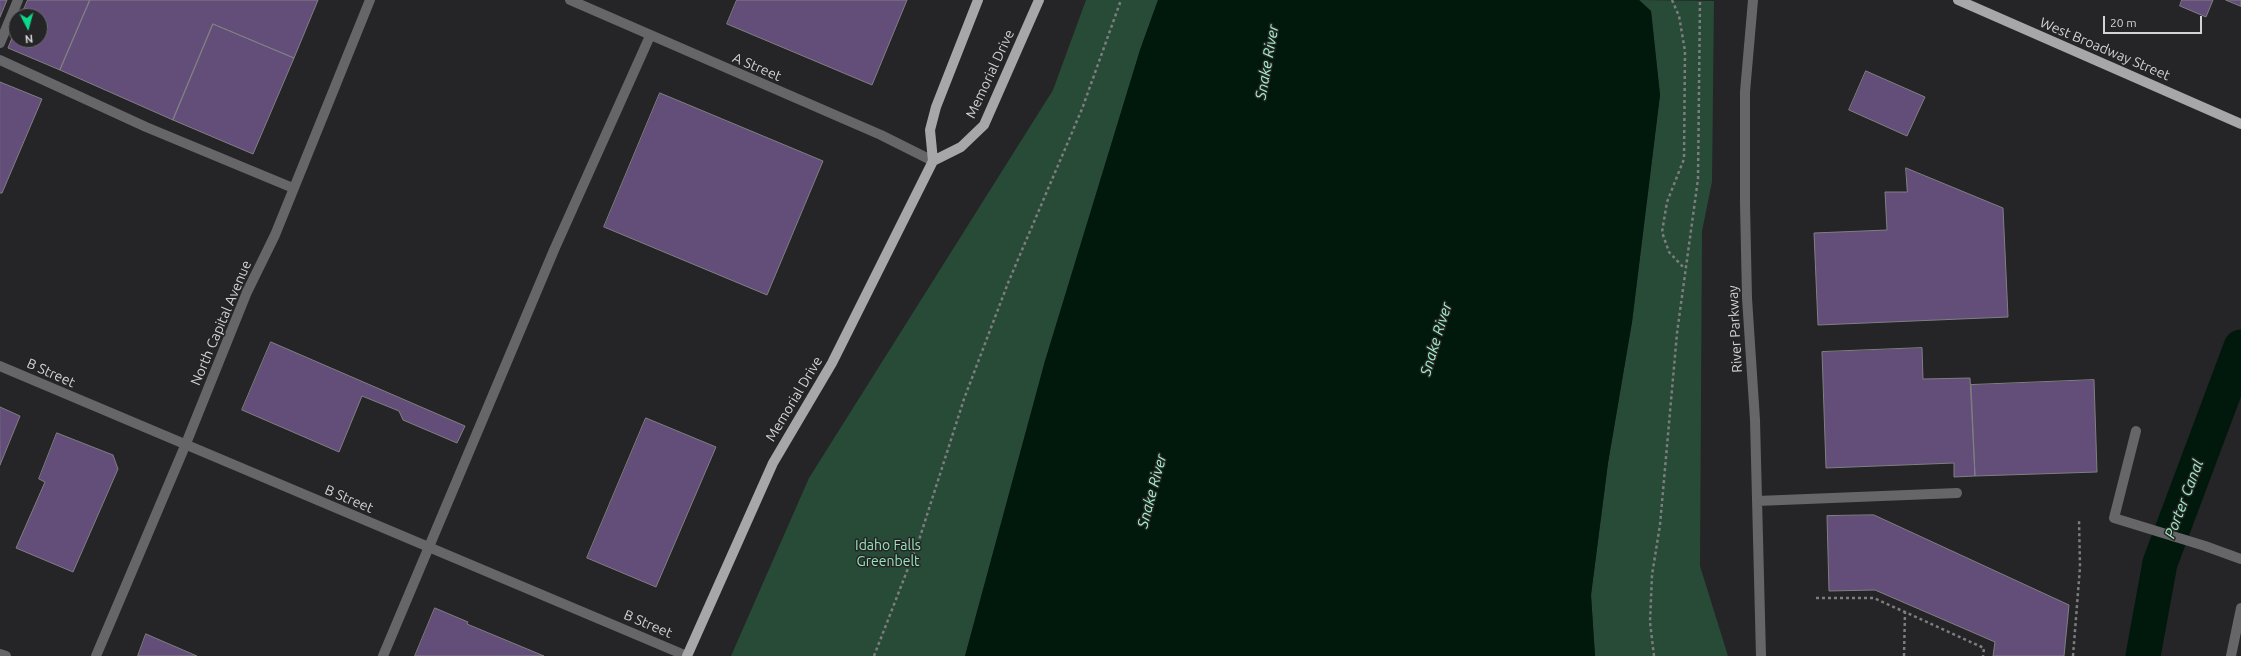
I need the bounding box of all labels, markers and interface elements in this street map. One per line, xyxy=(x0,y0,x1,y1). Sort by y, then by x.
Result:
north arrow xyxy=(8,8,48,48)
scale bar xyxy=(2105,8,2204,34)
street label: West Broadway Street xyxy=(2037,14,2173,84)
text: 20 m xyxy=(2110,16,2137,29)
water label: Snake River xyxy=(1252,23,1282,101)
street label: Memorial Drive xyxy=(962,27,1018,121)
text: N xyxy=(24,33,34,45)
street label: A Street xyxy=(730,49,784,85)
street label: North Capital Avenue xyxy=(187,258,255,388)
street label: River Parkway xyxy=(1724,285,1746,373)
water label: Snake River xyxy=(1416,300,1456,378)
street label: Memorial Drive xyxy=(762,354,826,444)
street label: B Street xyxy=(24,355,78,391)
water label: Snake River xyxy=(1134,452,1170,530)
water label: Porter Canal xyxy=(2161,457,2207,541)
street label: B Street xyxy=(322,481,376,517)
park label: Idaho Falls Greenbelt xyxy=(855,537,921,570)
street label: B Street xyxy=(621,606,675,642)

